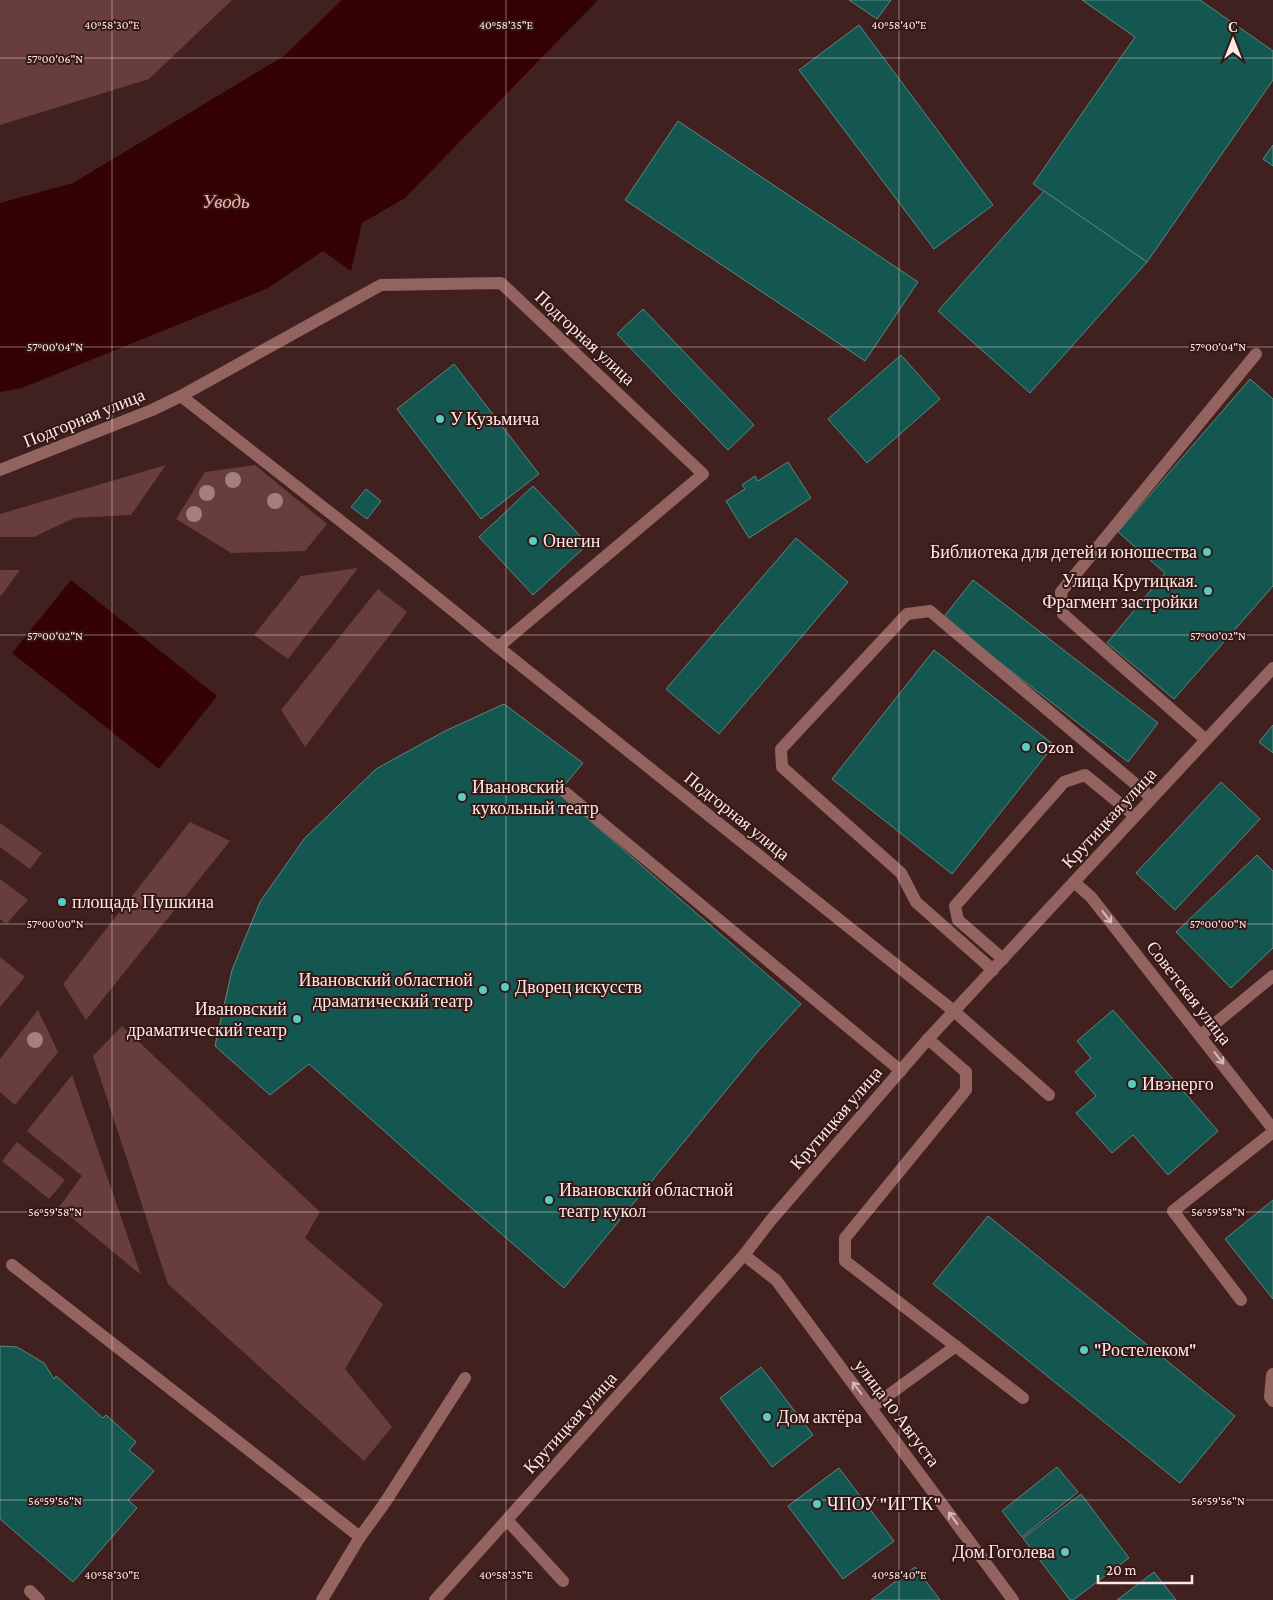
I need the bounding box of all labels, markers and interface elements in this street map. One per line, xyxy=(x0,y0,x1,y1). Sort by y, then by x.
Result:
north arrow xyxy=(1208,15,1258,65)
text: 40°58'30"E xyxy=(84,18,140,32)
text: 40°58'35"E xyxy=(479,18,534,32)
text: 40°58'40"E xyxy=(871,18,927,32)
text: С xyxy=(1228,19,1238,35)
text: 57°00'06"N xyxy=(27,52,83,66)
water label: Уводь xyxy=(202,191,250,212)
street label: Подгорная улица xyxy=(531,287,639,389)
text: 57°00'04"N xyxy=(27,340,83,354)
text: 57°00'04"N xyxy=(1190,340,1246,354)
street label: Подгорная улица xyxy=(20,385,148,451)
place label: У Кузьмича xyxy=(450,409,539,429)
marker: У Кузьмича xyxy=(434,413,446,425)
place label: Онегин xyxy=(543,531,601,551)
marker: Онегин xyxy=(527,535,539,547)
place label: Библиотека для детей и юношества xyxy=(930,542,1197,562)
marker: Библиотека для детей и юношества xyxy=(1201,546,1213,558)
place label: Улица Крутицкая. Фрагмент застройки xyxy=(1042,571,1198,612)
marker: Улица Крутицкая. Фрагмент застройки xyxy=(1202,585,1214,597)
text: 57°00'02"N xyxy=(27,629,83,643)
text: 57°00'02"N xyxy=(1190,629,1246,643)
place label: Ozon xyxy=(1036,737,1075,757)
marker: Ozon xyxy=(1020,741,1032,753)
street label: Крутицкая улица xyxy=(1058,764,1160,872)
street label: Подгорная улица xyxy=(680,768,794,864)
place label: Ивановский кукольный театр xyxy=(472,777,599,818)
marker: Ивановский кукольный театр xyxy=(456,791,468,803)
place label: площадь Пушкина xyxy=(72,892,214,912)
marker: площадь Пушкина xyxy=(56,896,68,908)
one-way arrow xyxy=(1102,910,1113,923)
text: 57°00'00"N xyxy=(26,917,84,931)
text: 57°00'00"N xyxy=(1189,917,1247,931)
street label: Советская улица xyxy=(1142,937,1236,1049)
place label: Ивановский областной драматический театр xyxy=(299,970,473,1011)
place label: Дворец искусств xyxy=(515,977,642,997)
marker: Дворец искусств xyxy=(499,981,511,993)
marker: Ивановский областной драматический театр xyxy=(477,984,489,996)
place label: Ивановский драматический театр xyxy=(127,999,287,1040)
marker: Ивановский драматический театр xyxy=(291,1013,303,1025)
one-way arrow xyxy=(1213,1052,1224,1065)
street label: Крутицкая улица xyxy=(786,1063,886,1173)
place label: Ивэнерго xyxy=(1142,1074,1214,1094)
marker: Ивэнерго xyxy=(1126,1078,1138,1090)
place label: Ивановский областной театр кукол xyxy=(559,1180,734,1221)
marker: Ивановский областной театр кукол xyxy=(543,1194,555,1206)
text: 56°59'58"N xyxy=(28,1205,82,1219)
text: 56°59'58"N xyxy=(1191,1205,1245,1219)
place label: "Ростелеком" xyxy=(1094,1340,1196,1360)
marker: "Ростелеком" xyxy=(1078,1344,1090,1356)
street label: улица 10 Августа xyxy=(850,1355,944,1471)
street label: Крутицкая улица xyxy=(519,1368,621,1478)
one-way arrow xyxy=(852,1381,862,1395)
place label: Дом актёра xyxy=(777,1407,862,1427)
marker: Дом актёра xyxy=(761,1411,773,1423)
text: 56°59'56"N xyxy=(28,1494,82,1508)
place label: ЧПОУ "ИГТК" xyxy=(827,1494,941,1514)
text: 56°59'56"N xyxy=(1191,1494,1245,1508)
marker: ЧПОУ "ИГТК" xyxy=(811,1498,823,1510)
one-way arrow xyxy=(948,1512,959,1525)
place label: Дом Гоголева xyxy=(953,1542,1055,1562)
marker: Дом Гоголева xyxy=(1059,1546,1071,1558)
scale bar xyxy=(1098,1552,1192,1584)
text: 20 m xyxy=(1106,1562,1137,1578)
text: 40°58'30"E xyxy=(84,1568,140,1582)
text: 40°58'35"E xyxy=(479,1568,534,1582)
text: 40°58'40"E xyxy=(871,1568,927,1582)

